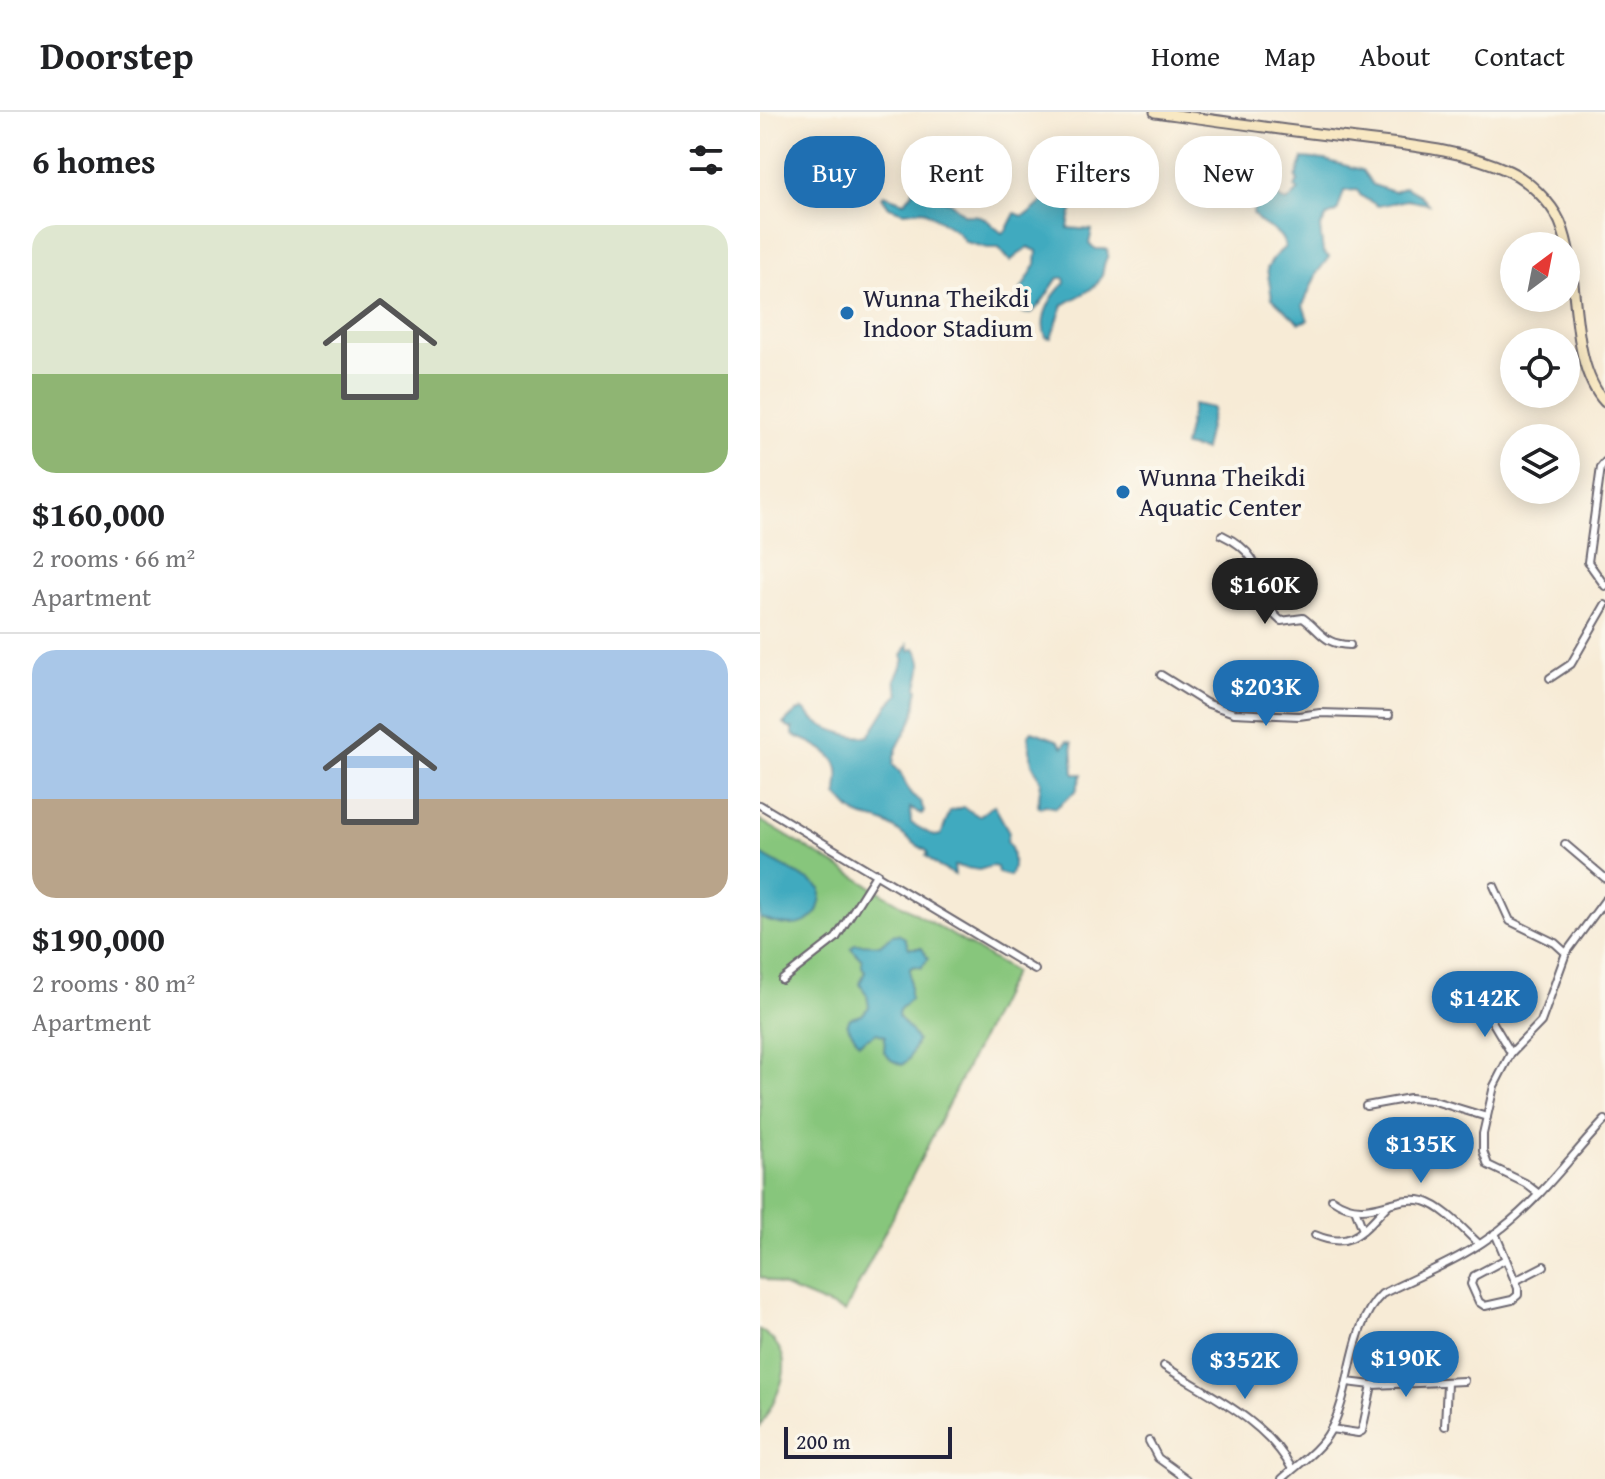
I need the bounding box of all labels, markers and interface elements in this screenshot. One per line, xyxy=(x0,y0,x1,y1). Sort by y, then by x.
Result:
text: Doorstep xyxy=(40,27,194,83)
text: Home xyxy=(1151,35,1220,76)
text: Map xyxy=(1264,35,1316,76)
text: About xyxy=(1360,35,1430,76)
text: Contact xyxy=(1474,35,1565,76)
text: 6 homes xyxy=(32,136,156,185)
chip: Buy xyxy=(784,136,885,208)
chip: Rent xyxy=(901,136,1012,208)
chip: Filters xyxy=(1028,136,1159,208)
chip: New xyxy=(1175,136,1282,208)
icon: filters xyxy=(684,138,728,182)
north arrow xyxy=(1500,232,1580,312)
map controls xyxy=(1500,232,1580,504)
icon: home xyxy=(308,277,452,421)
place label: Wunna Theikdi Indoor Stadium xyxy=(863,278,1033,347)
marker: Wunna Theikdi Indoor Stadium xyxy=(838,304,856,322)
button: locate xyxy=(1500,328,1580,408)
button: layers xyxy=(1500,424,1580,504)
place label: Wunna Theikdi Aquatic Center xyxy=(1139,457,1305,526)
marker: Wunna Theikdi Aquatic Center xyxy=(1114,483,1132,501)
text: $160,000 xyxy=(32,489,165,538)
text: 2 rooms · 66 m² xyxy=(32,538,195,577)
pin: $160K xyxy=(1209,558,1321,626)
text: $160K xyxy=(1230,564,1300,603)
text: Apartment xyxy=(32,577,151,616)
pin: $203K xyxy=(1210,660,1322,728)
text: $203K xyxy=(1231,666,1301,705)
icon: home xyxy=(308,702,452,846)
text: $190,000 xyxy=(32,914,165,963)
text: 2 rooms · 80 m² xyxy=(32,963,195,1002)
pin: $142K xyxy=(1429,971,1541,1039)
text: $142K xyxy=(1450,977,1520,1016)
text: Apartment xyxy=(32,1002,151,1041)
pin: $135K xyxy=(1365,1117,1477,1185)
text: $135K xyxy=(1386,1123,1456,1162)
pin: $190K xyxy=(1350,1331,1462,1399)
pin: $352K xyxy=(1189,1333,1301,1401)
text: $190K xyxy=(1371,1337,1441,1376)
text: $352K xyxy=(1210,1339,1280,1378)
scale bar xyxy=(784,1423,952,1459)
text: 200 m xyxy=(796,1425,851,1457)

